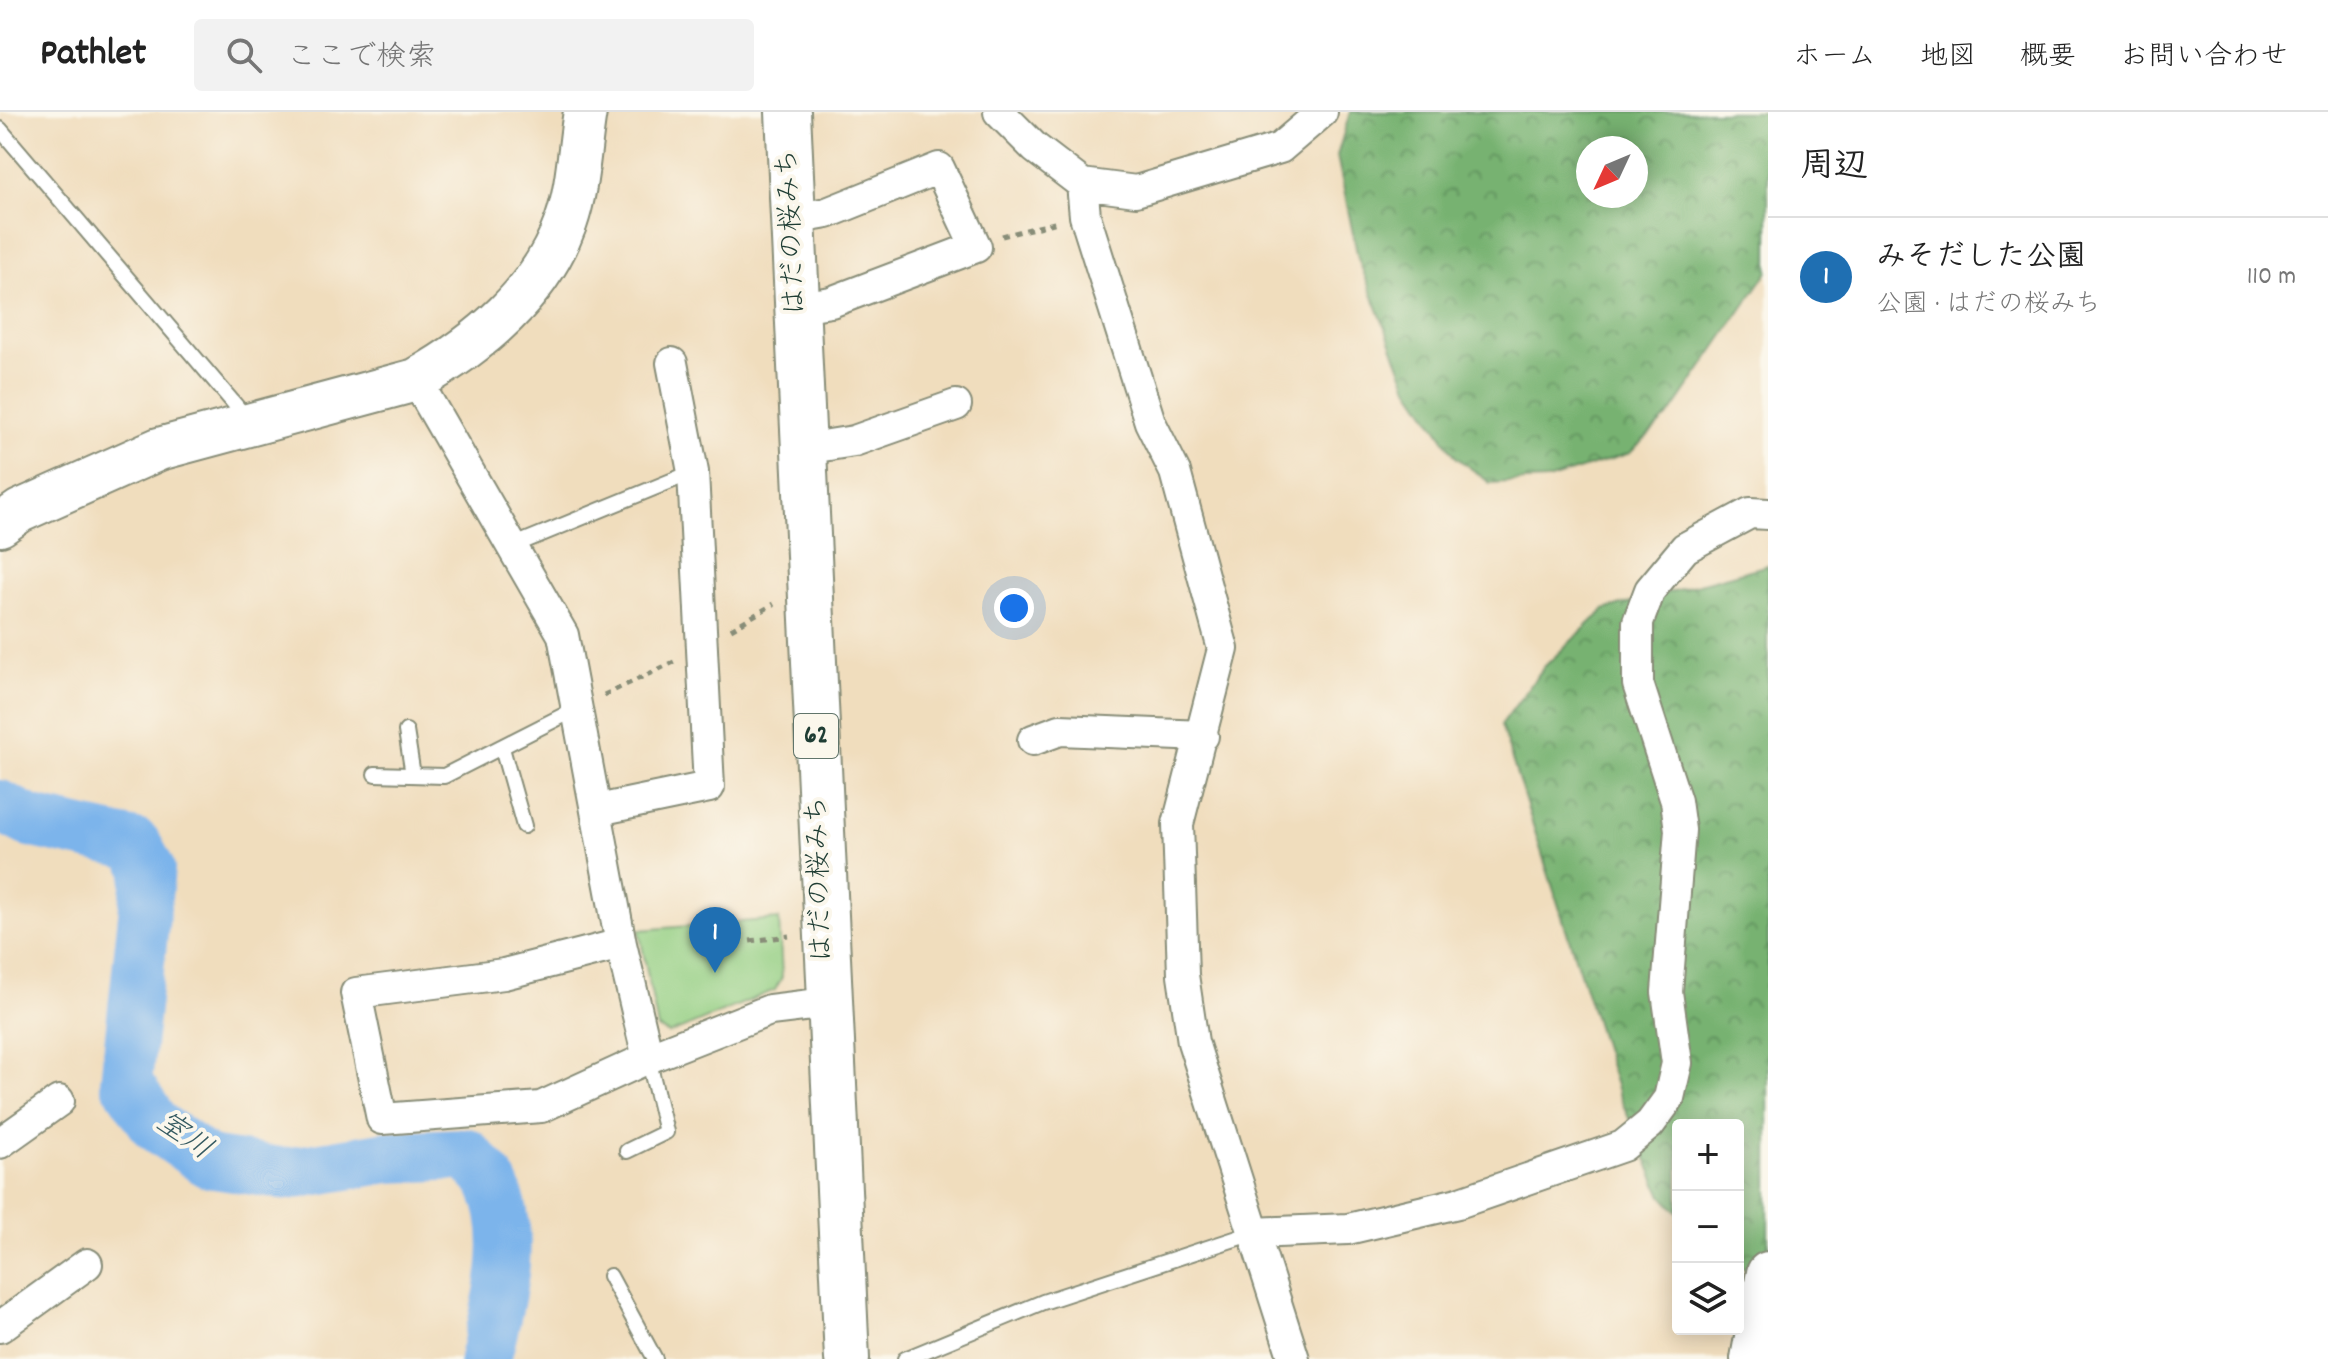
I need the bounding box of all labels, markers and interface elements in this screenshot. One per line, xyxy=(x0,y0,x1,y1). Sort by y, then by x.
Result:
search box xyxy=(194,19,754,91)
text: Pathlet xyxy=(40,28,146,83)
icon: search xyxy=(222,33,266,77)
text: ここで検索 xyxy=(286,38,436,81)
text: ホーム xyxy=(1793,39,1876,79)
text: 地図 xyxy=(1920,39,1976,79)
text: 概要 xyxy=(2020,39,2076,79)
text: お問い合わせ xyxy=(2120,39,2288,79)
north arrow xyxy=(1576,136,1648,208)
text: 周辺 xyxy=(1800,144,1868,193)
street label: はだの桜みち xyxy=(770,148,818,316)
text: みそだした公園 xyxy=(1876,238,2086,281)
text: 1 xyxy=(1823,259,1829,296)
text: 110 m xyxy=(2247,259,2296,296)
text: 公園 · はだの桜みち xyxy=(1876,287,2101,324)
your location xyxy=(994,588,1034,628)
road number: 62 xyxy=(794,714,838,758)
street label: はだの桜みち xyxy=(799,795,845,963)
pin: 1 xyxy=(689,907,741,973)
water label: 室川 xyxy=(146,1103,220,1173)
map controls xyxy=(1672,1119,1744,1335)
button: + xyxy=(1672,1119,1744,1191)
button: − xyxy=(1672,1191,1744,1263)
button: layers xyxy=(1672,1263,1744,1335)

